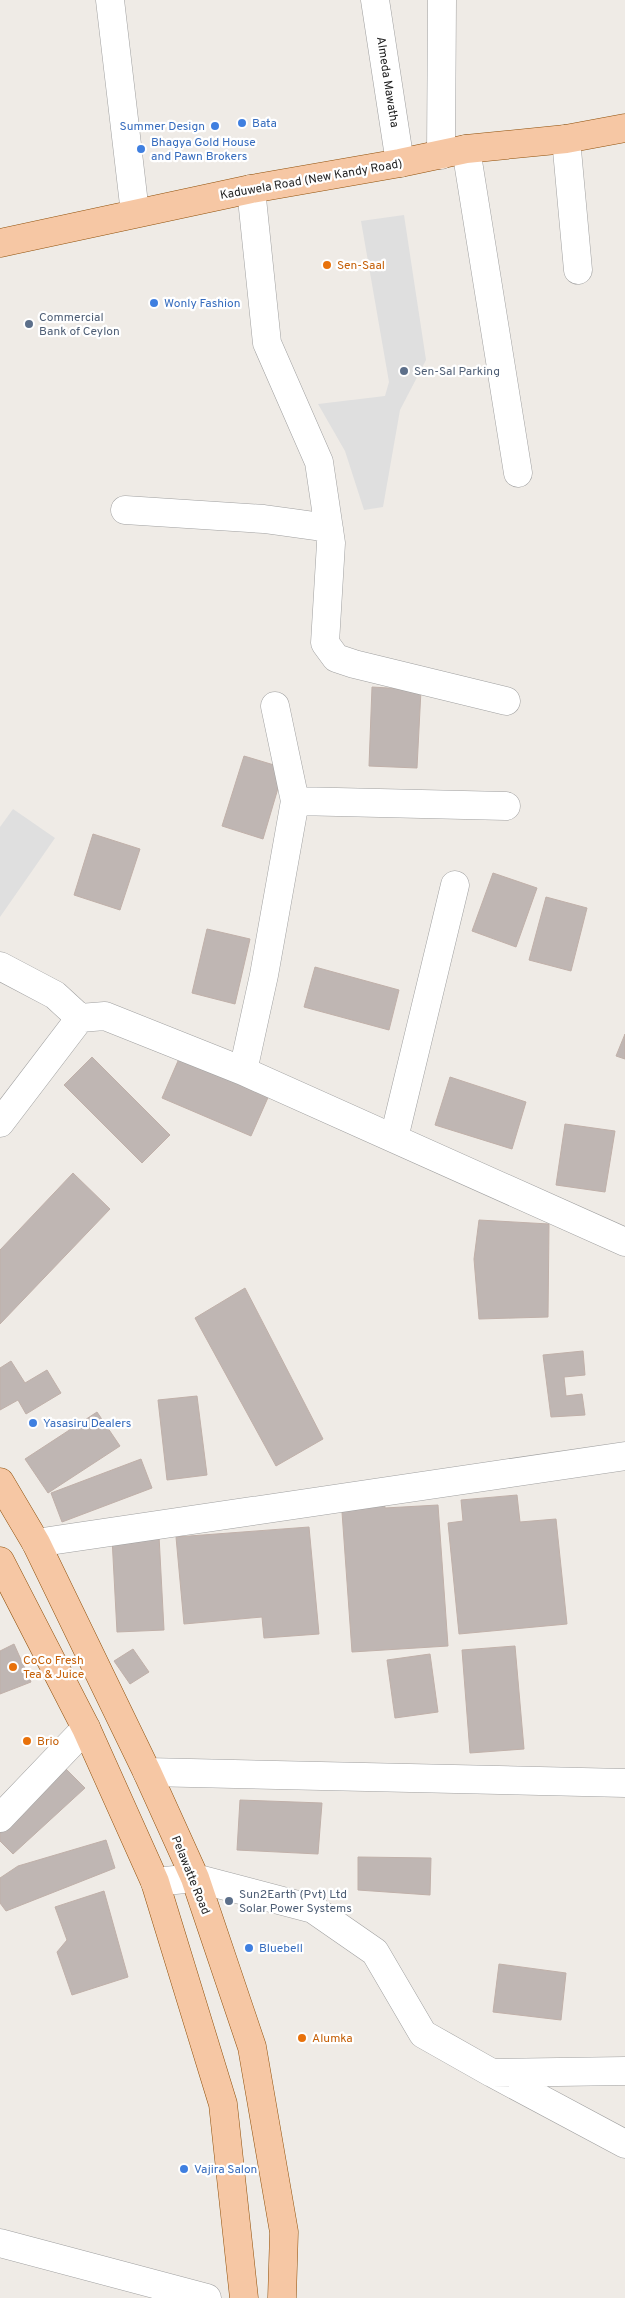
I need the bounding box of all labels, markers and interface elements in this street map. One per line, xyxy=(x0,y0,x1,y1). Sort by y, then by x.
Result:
street label: Almeda Mawatha xyxy=(372,36,402,129)
place label: Bata xyxy=(252,116,277,132)
marker: Bata xyxy=(236,117,248,129)
place label: Summer Design xyxy=(120,119,205,135)
marker: Summer Design xyxy=(209,120,221,132)
place label: Bhagya Gold House and Pawn Brokers xyxy=(151,135,256,165)
marker: Bhagya Gold House and Pawn Brokers xyxy=(135,143,147,155)
street label: Kaduwela Road (New Kandy Road) xyxy=(219,156,404,204)
place label: Sen-Saal xyxy=(337,258,385,274)
marker: Sen-Saal xyxy=(321,259,333,271)
place label: Wonly Fashion xyxy=(164,296,240,312)
marker: Wonly Fashion xyxy=(148,297,160,309)
place label: Commercial Bank of Ceylon xyxy=(39,310,120,340)
marker: Commercial Bank of Ceylon xyxy=(23,318,35,330)
place label: Sen-Sal Parking xyxy=(414,364,500,380)
marker: Sen-Sal Parking xyxy=(398,365,410,377)
place label: Yasasiru Dealers xyxy=(43,1416,131,1432)
marker: Yasasiru Dealers xyxy=(27,1417,39,1429)
place label: CoCo Fresh Tea & Juice xyxy=(23,1653,84,1683)
marker: CoCo Fresh Tea & Juice xyxy=(7,1661,19,1673)
place label: Brio xyxy=(37,1734,60,1750)
marker: Brio xyxy=(21,1735,33,1747)
street label: Pelawatte Road xyxy=(167,1834,213,1917)
place label: Sun2Earth (Pvt) Ltd Solar Power Systems xyxy=(239,1887,352,1917)
marker: Sun2Earth (Pvt) Ltd Solar Power Systems xyxy=(223,1895,235,1907)
place label: Bluebell xyxy=(259,1941,303,1957)
marker: Bluebell xyxy=(243,1942,255,1954)
place label: Alumka xyxy=(312,2031,353,2047)
marker: Alumka xyxy=(296,2032,308,2044)
place label: Vajira Salon xyxy=(194,2162,257,2178)
marker: Vajira Salon xyxy=(178,2163,190,2175)

